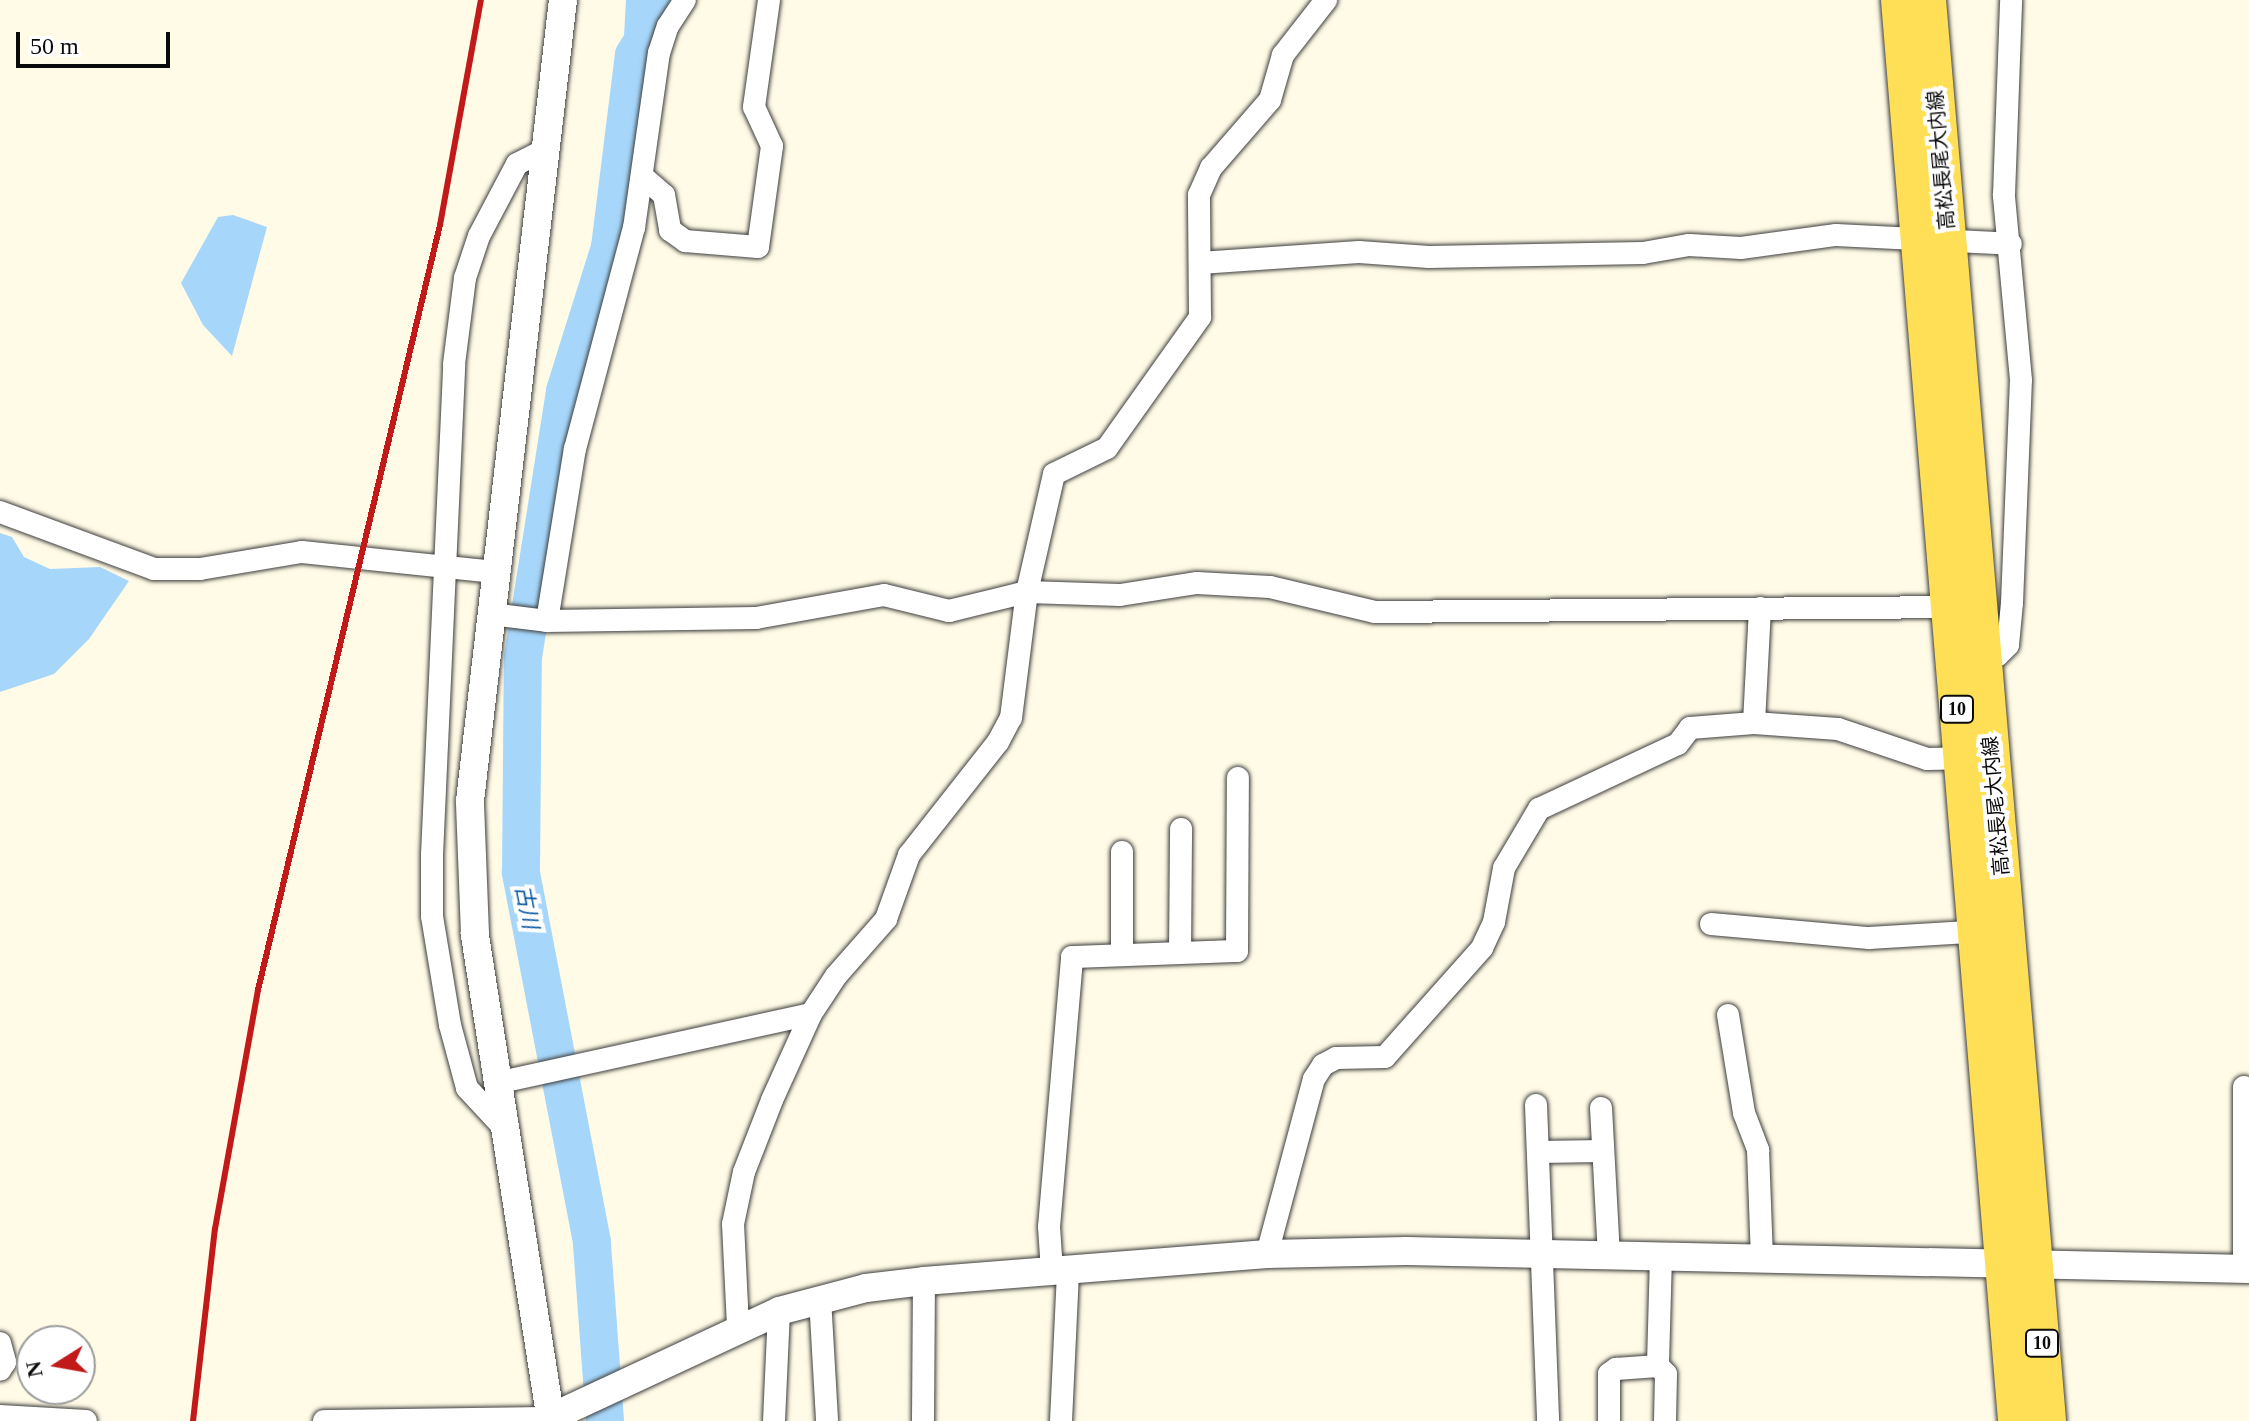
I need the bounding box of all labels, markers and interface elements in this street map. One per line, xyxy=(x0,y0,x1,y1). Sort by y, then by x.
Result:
scale bar xyxy=(20,16,174,66)
text: 50 m xyxy=(30,33,79,59)
street label: 高松長尾大内線 xyxy=(1923,89,1959,231)
road number: 10 xyxy=(1939,695,1975,723)
street label: 高松長尾大内線 xyxy=(1978,735,2014,877)
water label: 古川 xyxy=(510,883,544,931)
north arrow xyxy=(16,1325,96,1405)
road number: 10 xyxy=(2024,1329,2060,1357)
text: N xyxy=(20,1359,48,1379)

